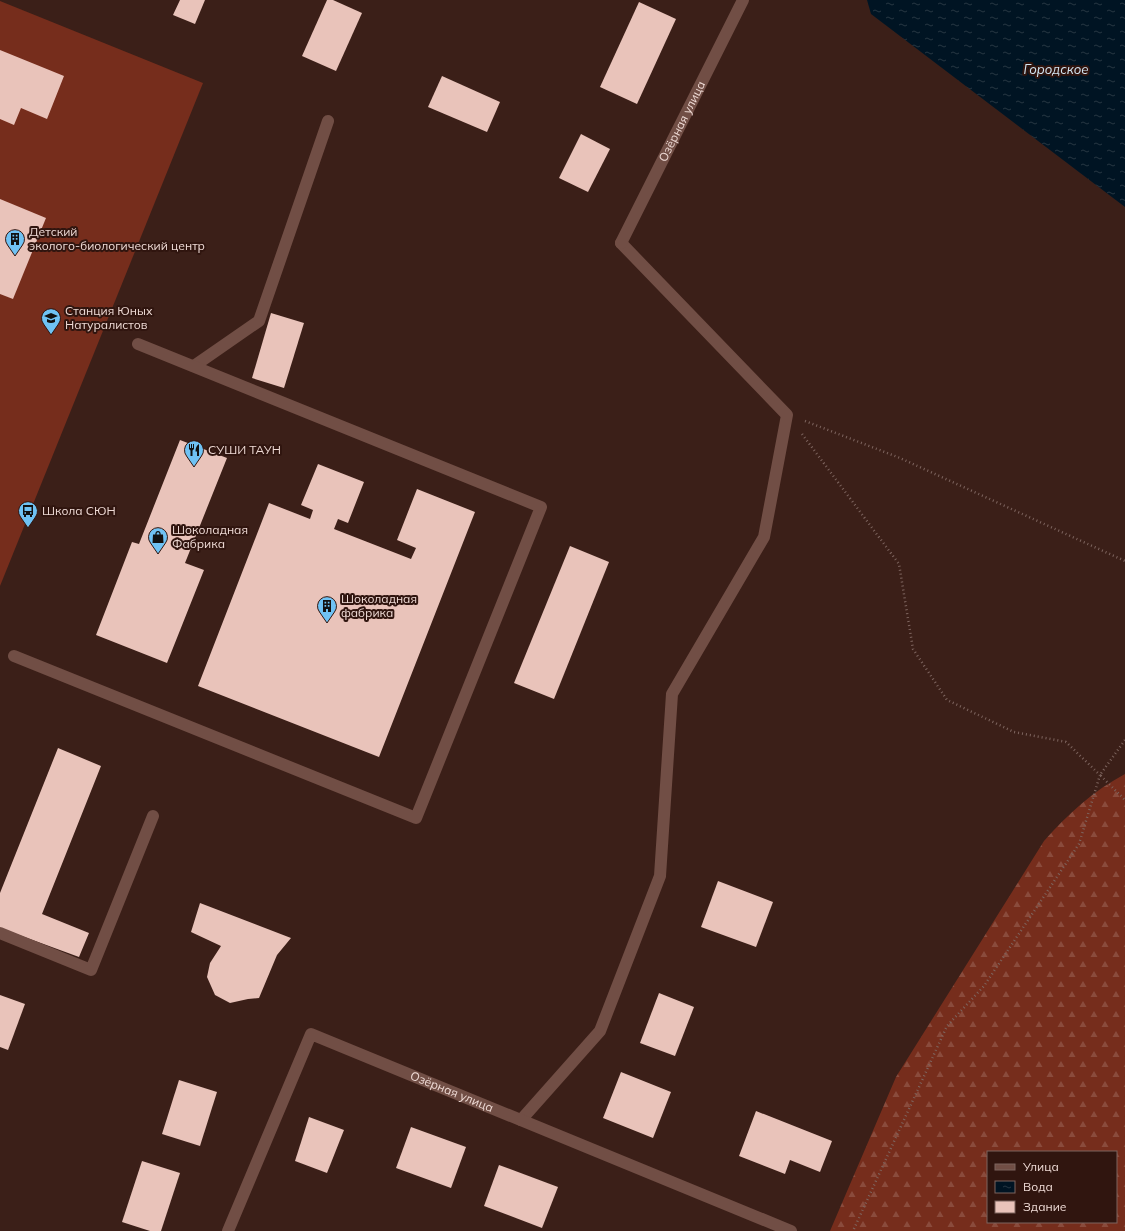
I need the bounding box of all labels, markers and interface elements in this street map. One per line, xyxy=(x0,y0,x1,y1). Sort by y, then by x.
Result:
water label: Городское xyxy=(1024,61,1088,77)
street label: Озёрная улица xyxy=(655,78,708,164)
place label: Детский эколого-биологический центр xyxy=(29,224,205,253)
building icon: Детский эколого-биологический центр xyxy=(4,228,26,256)
place label: Станция Юных Натуралистов xyxy=(65,303,153,332)
school or university icon: Станция Юных Натуралистов xyxy=(40,307,62,335)
restaurant icon: СУШИ ТАУН xyxy=(183,439,205,467)
place label: СУШИ ТАУН xyxy=(208,442,281,457)
bus stop icon: Школа СЮН xyxy=(17,500,39,528)
place label: Школа СЮН xyxy=(42,503,116,518)
place label: Шоколадная Фабрика xyxy=(172,522,248,551)
shop icon: Шоколадная Фабрика xyxy=(147,526,169,554)
place label: Шоколадная фабрика xyxy=(341,591,417,620)
building icon: Шоколадная фабрика xyxy=(316,595,338,623)
street label: Озёрная улица xyxy=(408,1068,496,1115)
legend xyxy=(987,1151,1117,1223)
text: Улица xyxy=(1022,1159,1059,1174)
text: Вода xyxy=(1023,1179,1053,1194)
text: Здание xyxy=(1023,1199,1067,1214)

